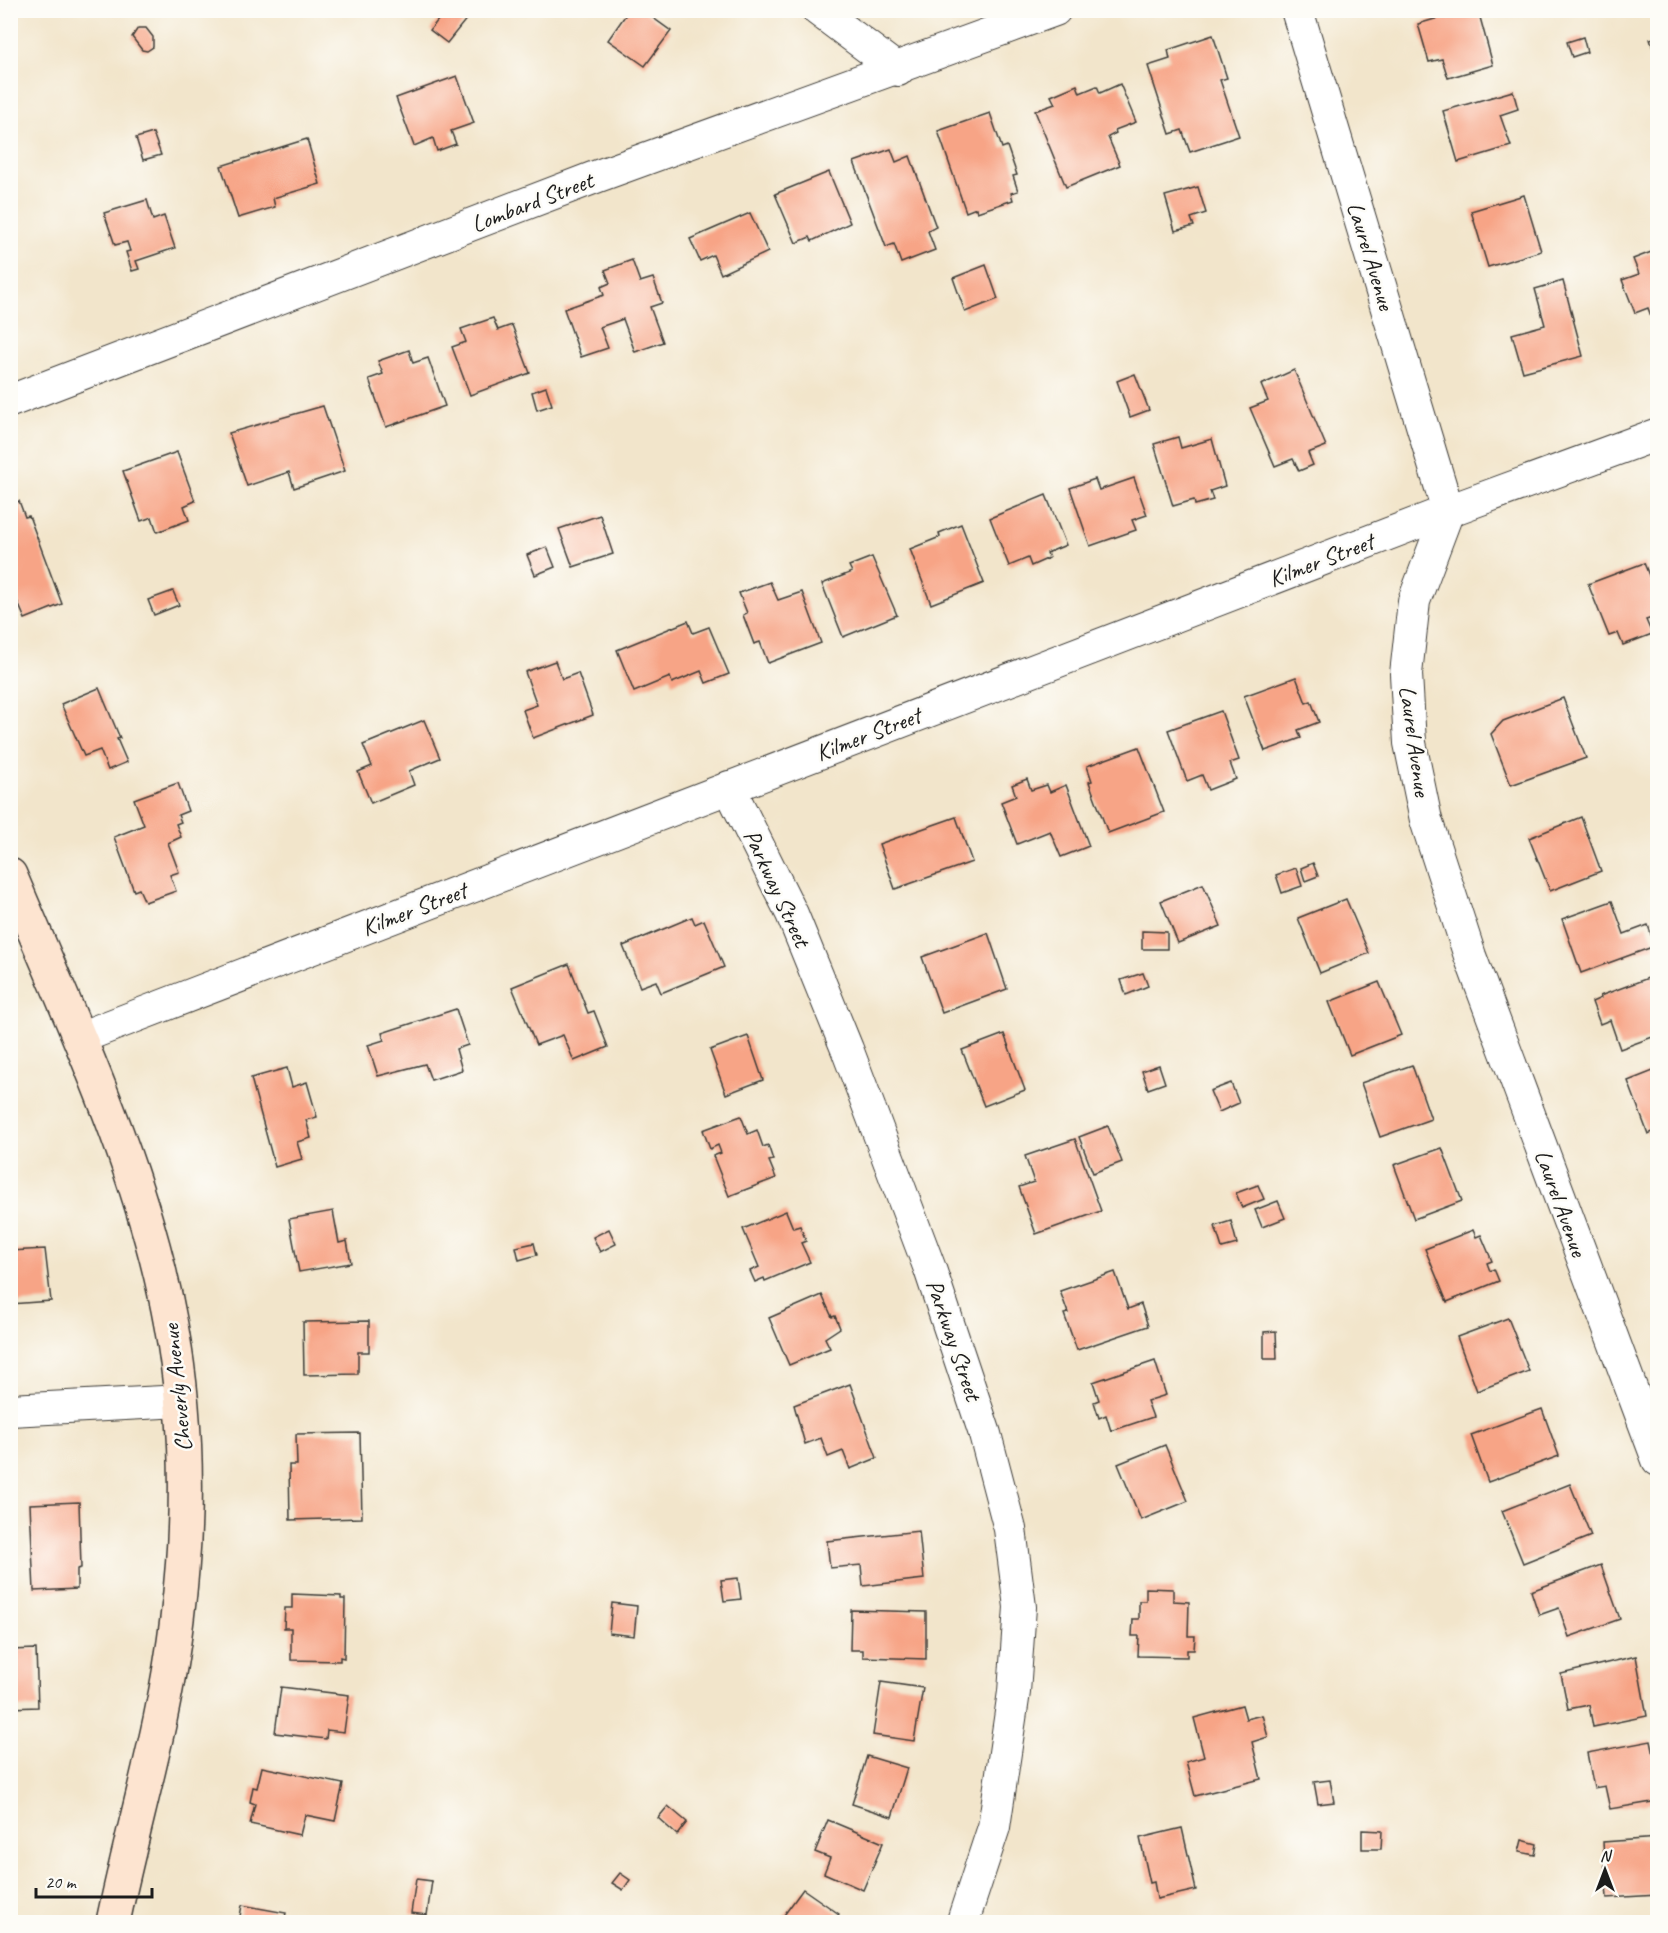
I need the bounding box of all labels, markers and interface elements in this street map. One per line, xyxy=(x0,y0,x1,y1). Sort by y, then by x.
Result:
street label: Lombard Street xyxy=(467,164,599,239)
street label: Laurel Avenue xyxy=(1340,198,1402,316)
street label: Kilmer Street xyxy=(1264,525,1381,594)
street label: Laurel Avenue xyxy=(1392,684,1438,800)
street label: Kilmer Street xyxy=(811,699,928,768)
street label: Parkway Street xyxy=(737,825,818,953)
street label: Kilmer Street xyxy=(357,874,474,943)
street label: Laurel Avenue xyxy=(1528,1146,1595,1262)
street label: Parkway Street xyxy=(919,1276,989,1406)
street label: Cheverly Avenue xyxy=(155,1321,199,1453)
north arrow xyxy=(1575,1840,1635,1900)
text: N xyxy=(1600,1846,1613,1866)
scale bar xyxy=(36,1861,152,1899)
text: 20 m xyxy=(45,1871,78,1893)

